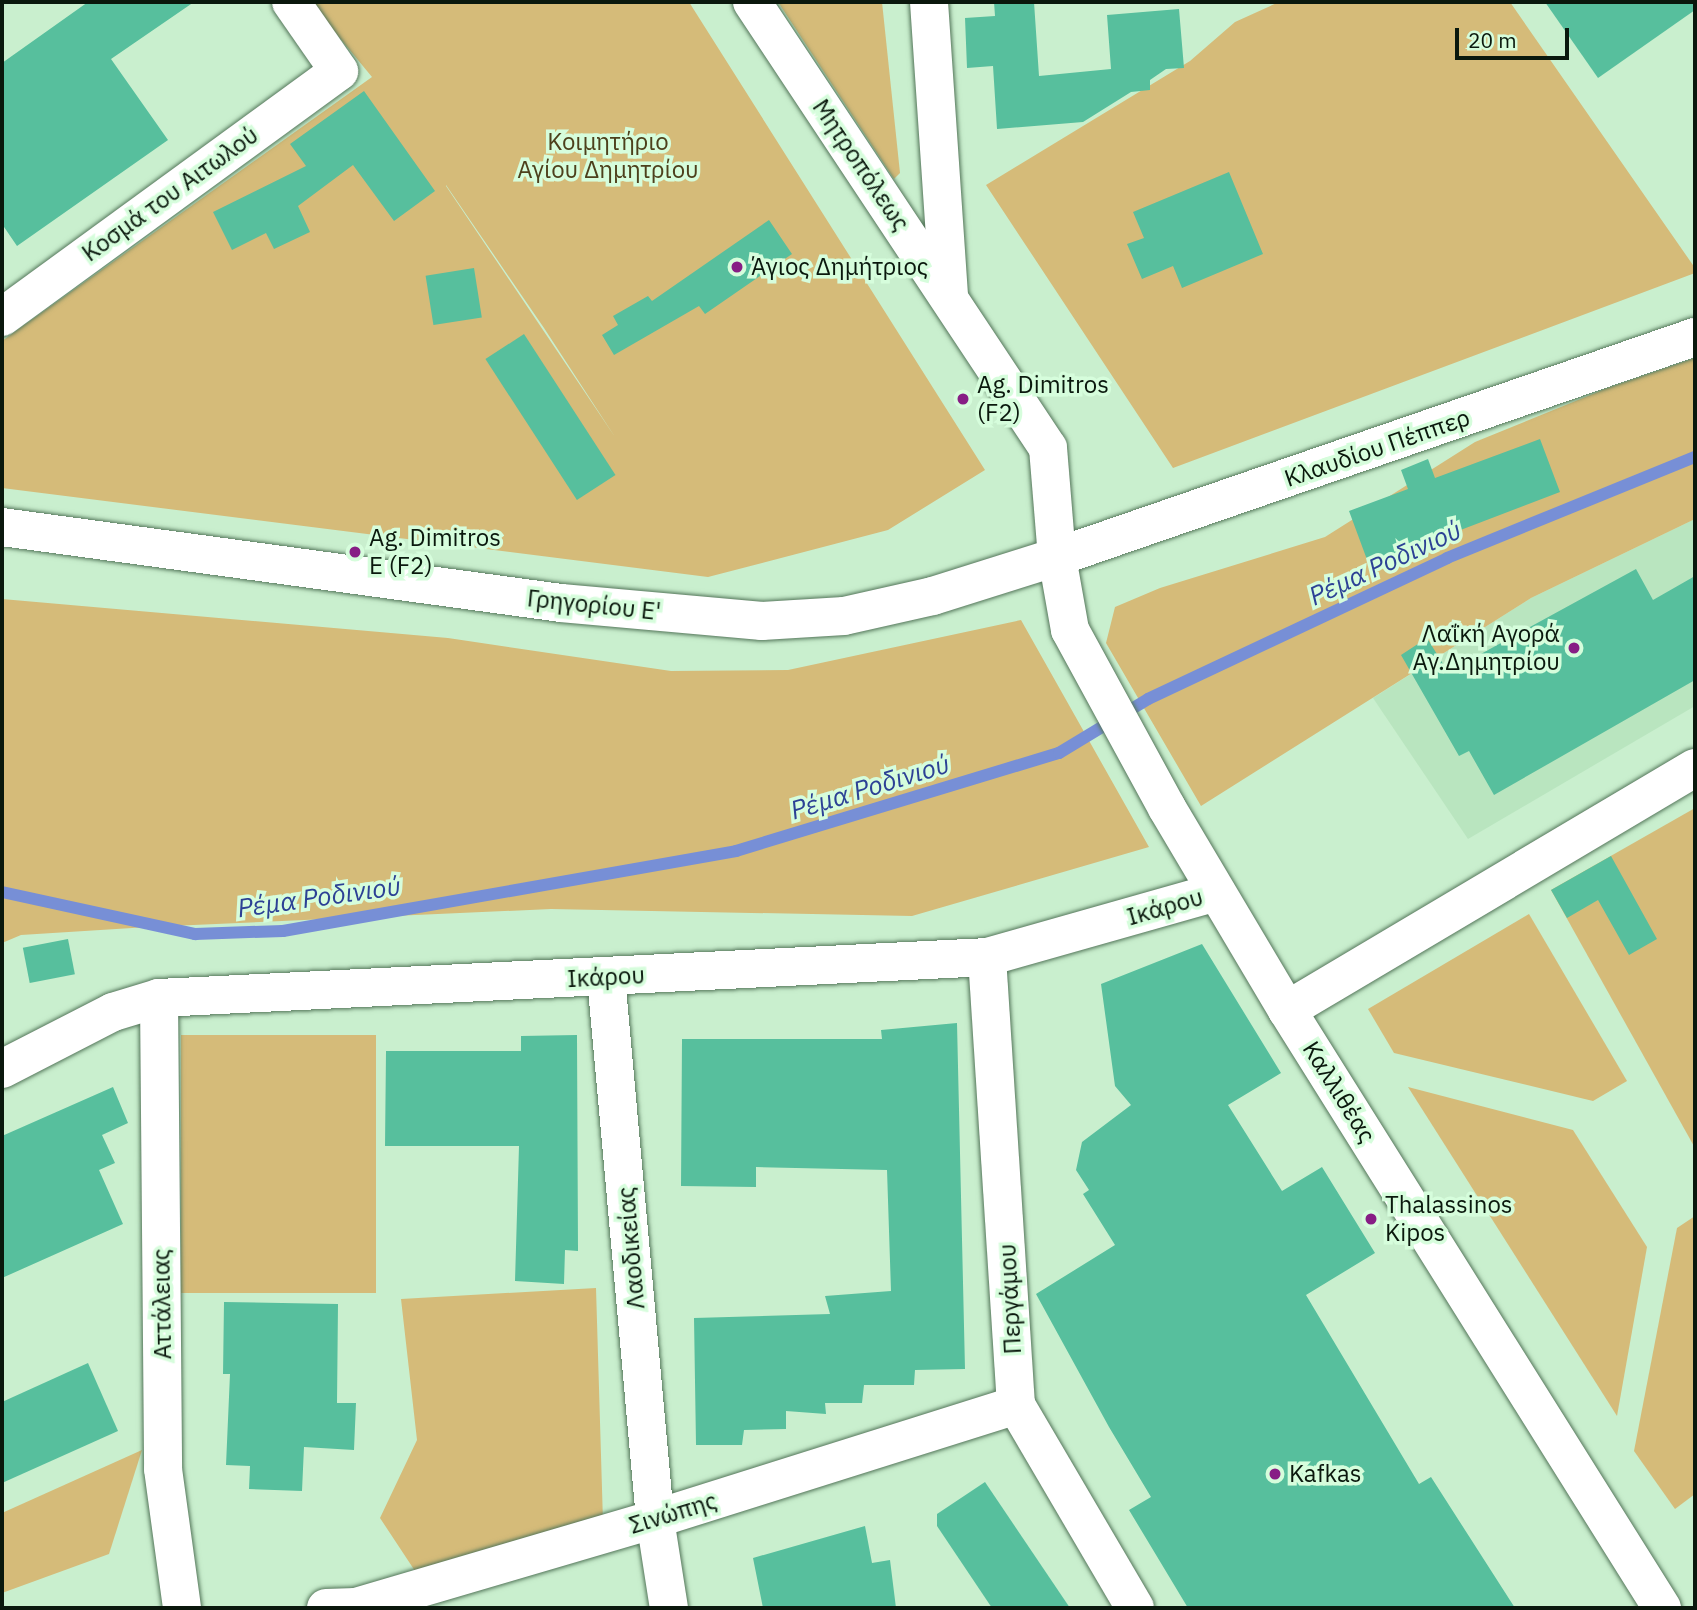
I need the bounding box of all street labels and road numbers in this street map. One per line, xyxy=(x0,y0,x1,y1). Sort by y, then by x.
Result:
street label: Μητροπόλεως xyxy=(806,94,916,236)
street label: Κοσμά του Αιτωλού xyxy=(76,120,264,268)
street label: Κλαυδίου Πέππερ xyxy=(1281,403,1473,493)
street label: Γρηγορίου Ε' xyxy=(526,584,662,626)
street label: Ικάρου xyxy=(1124,882,1206,932)
street label: Ικάρου xyxy=(566,961,646,993)
street label: Καλλιθέας xyxy=(1297,1036,1381,1148)
street label: Λαοδικείας xyxy=(611,1186,651,1310)
street label: Περγάμου xyxy=(993,1243,1027,1355)
street label: Αττάλειας xyxy=(147,1248,177,1360)
street label: Σινώπης xyxy=(626,1486,720,1540)

